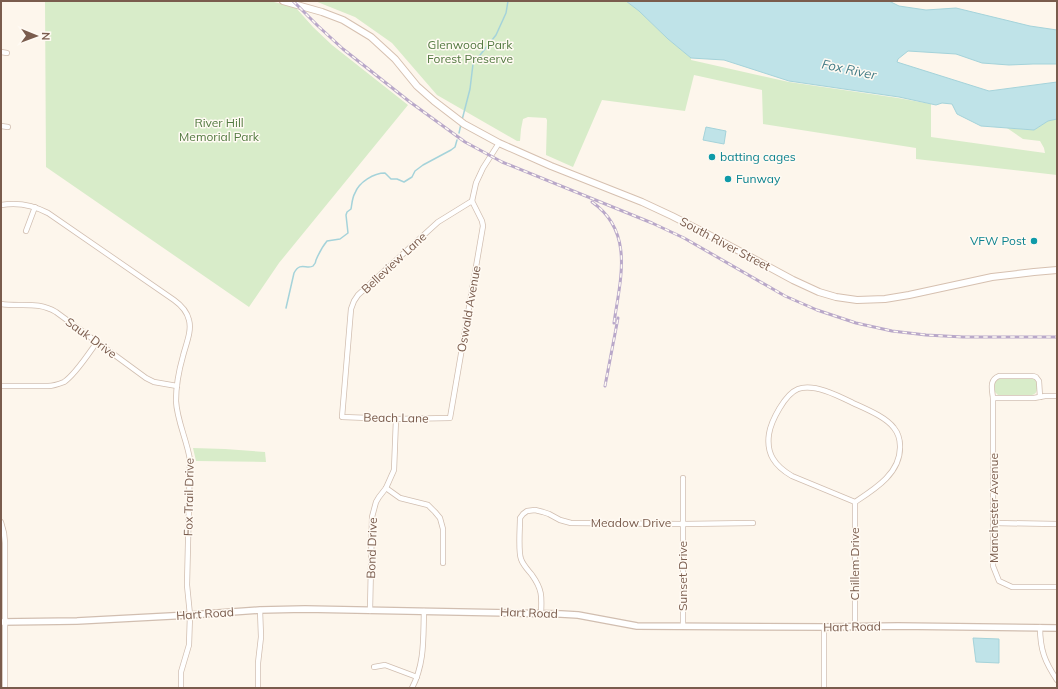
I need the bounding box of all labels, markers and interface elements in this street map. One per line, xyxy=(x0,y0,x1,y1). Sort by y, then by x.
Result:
north arrow xyxy=(16,16,56,56)
text: N xyxy=(39,32,53,40)
park label: Glenwood Park Forest Preserve xyxy=(427,37,513,66)
water label: Fox River xyxy=(820,55,879,83)
park label: River Hill Memorial Park xyxy=(179,115,260,144)
place label: batting cages xyxy=(720,149,796,164)
marker: batting cages xyxy=(707,152,717,162)
place label: Funway xyxy=(736,171,781,186)
marker: Funway xyxy=(723,174,733,184)
street label: South River Street xyxy=(677,213,773,274)
street label: Belleview Lane xyxy=(358,229,429,297)
place label: VFW Post xyxy=(970,233,1026,248)
marker: VFW Post xyxy=(1029,236,1039,246)
street label: Oswald Avenue xyxy=(454,264,483,353)
street label: Sauk Drive xyxy=(63,314,120,361)
street label: Beach Lane xyxy=(363,409,429,426)
street label: Manchester Avenue xyxy=(986,453,1001,563)
street label: Fox Trail Drive xyxy=(180,458,197,536)
street label: Meadow Drive xyxy=(591,515,671,530)
street label: Bond Drive xyxy=(363,517,380,579)
street label: Chillem Drive xyxy=(847,528,862,601)
street label: Sunset Drive xyxy=(675,541,690,611)
street label: Hart Road xyxy=(176,604,234,623)
street label: Hart Road xyxy=(500,604,558,621)
street label: Hart Road xyxy=(823,618,881,635)

